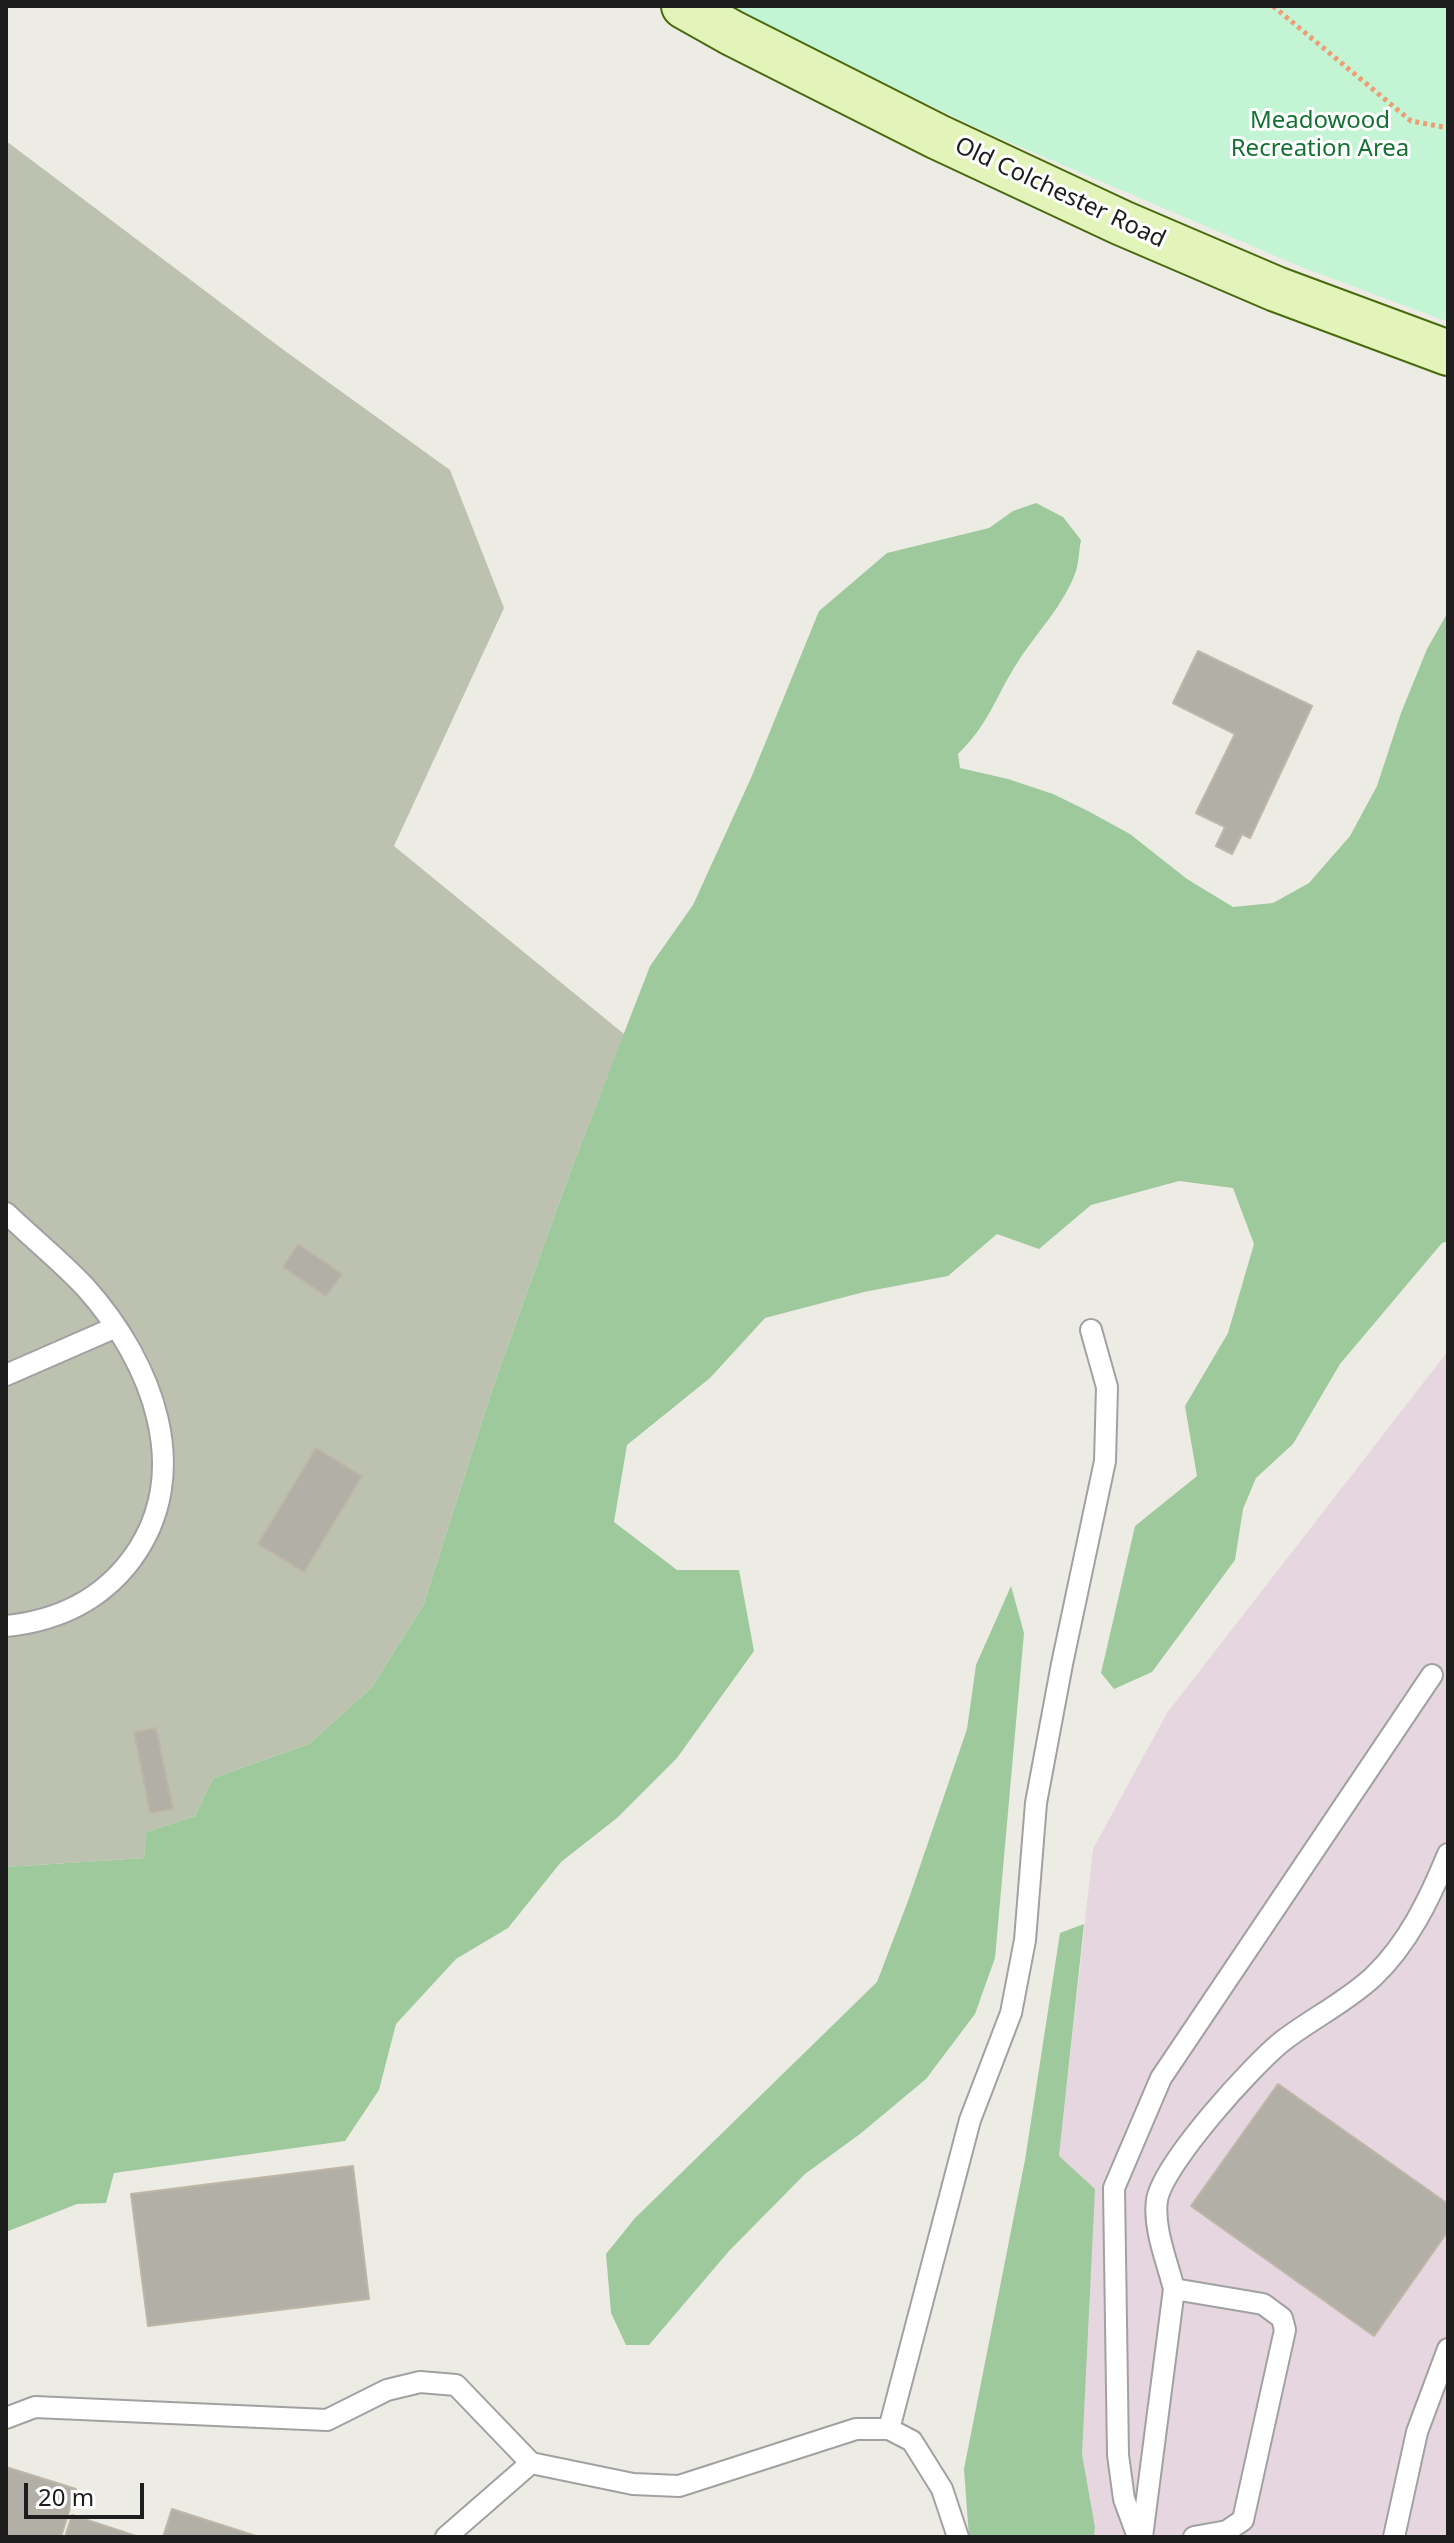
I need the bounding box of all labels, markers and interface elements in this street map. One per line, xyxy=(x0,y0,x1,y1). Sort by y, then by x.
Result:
park label: Meadowood Recreation Area xyxy=(1231,107,1409,163)
street label: Old Colchester Road xyxy=(950,132,1170,254)
scale bar xyxy=(28,2467,148,2517)
text: 20 m xyxy=(38,2480,94,2513)

